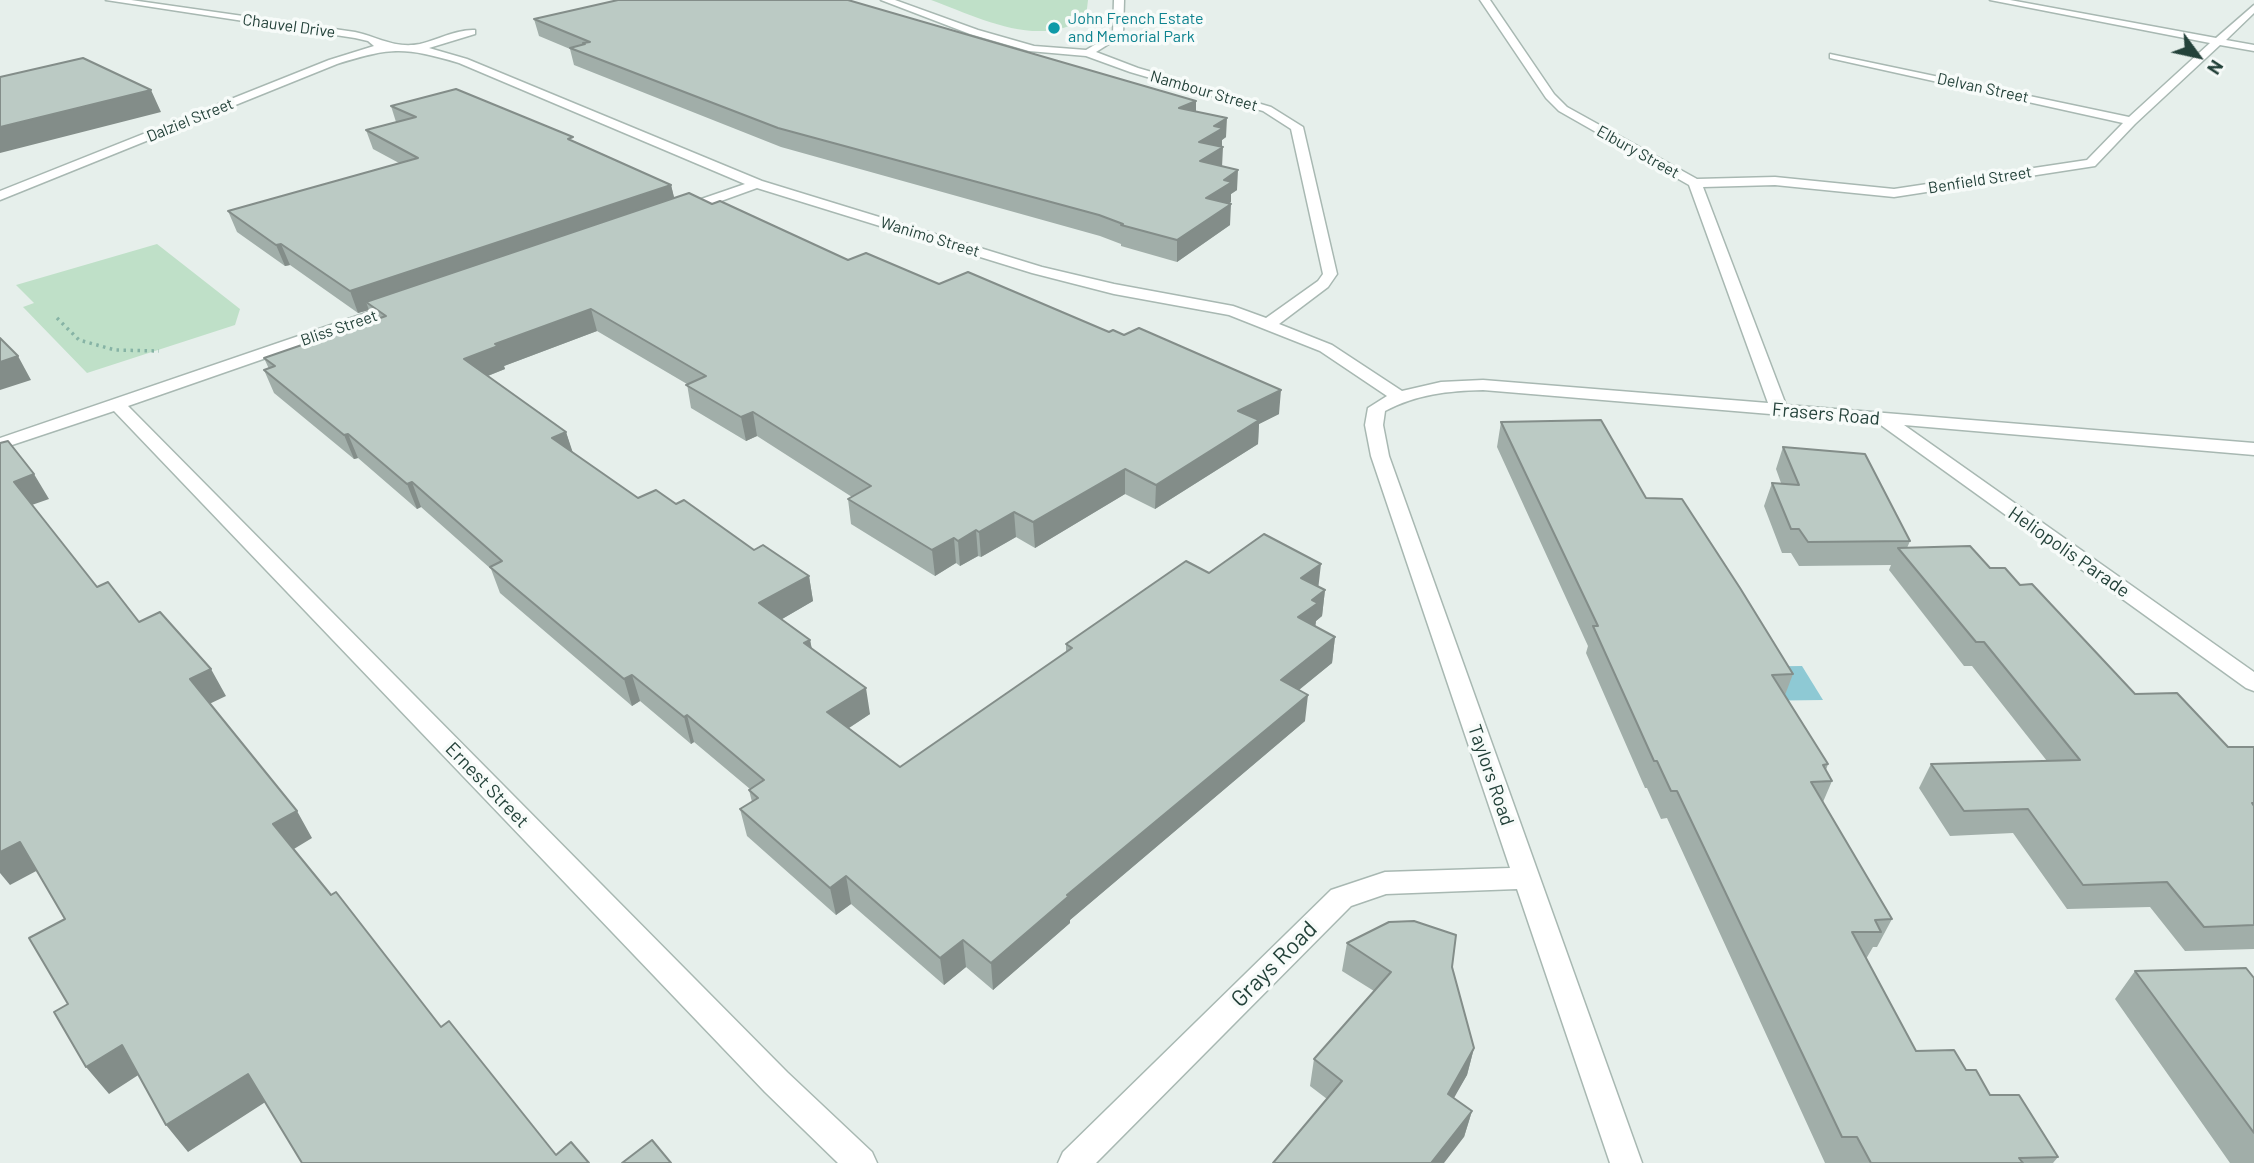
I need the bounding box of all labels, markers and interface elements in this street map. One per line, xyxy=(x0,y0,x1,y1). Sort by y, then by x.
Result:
place label: John French Estate and Memorial Park xyxy=(1068,9,1204,47)
street label: Chauvel Drive xyxy=(241,10,337,42)
marker: John French Estate and Memorial Park xyxy=(1046,20,1062,36)
north arrow xyxy=(2163,21,2233,91)
text: N xyxy=(2203,56,2229,79)
street label: Nambour Street xyxy=(1148,66,1260,116)
street label: Delvan Street xyxy=(1935,69,2031,107)
street label: Dalziel Street xyxy=(144,94,236,146)
street label: Elbury Street xyxy=(1593,121,1683,183)
street label: Benfield Street xyxy=(1927,162,2033,198)
street label: Wanimo Street xyxy=(878,213,982,261)
street label: Bliss Street xyxy=(298,306,380,350)
street label: Frasers Road xyxy=(1771,398,1881,430)
street label: Heliopolis Parade xyxy=(2004,502,2134,602)
street label: Taylors Road xyxy=(1463,721,1519,829)
street label: Ernest Street xyxy=(441,737,533,833)
street label: Grays Road xyxy=(1225,915,1323,1013)

